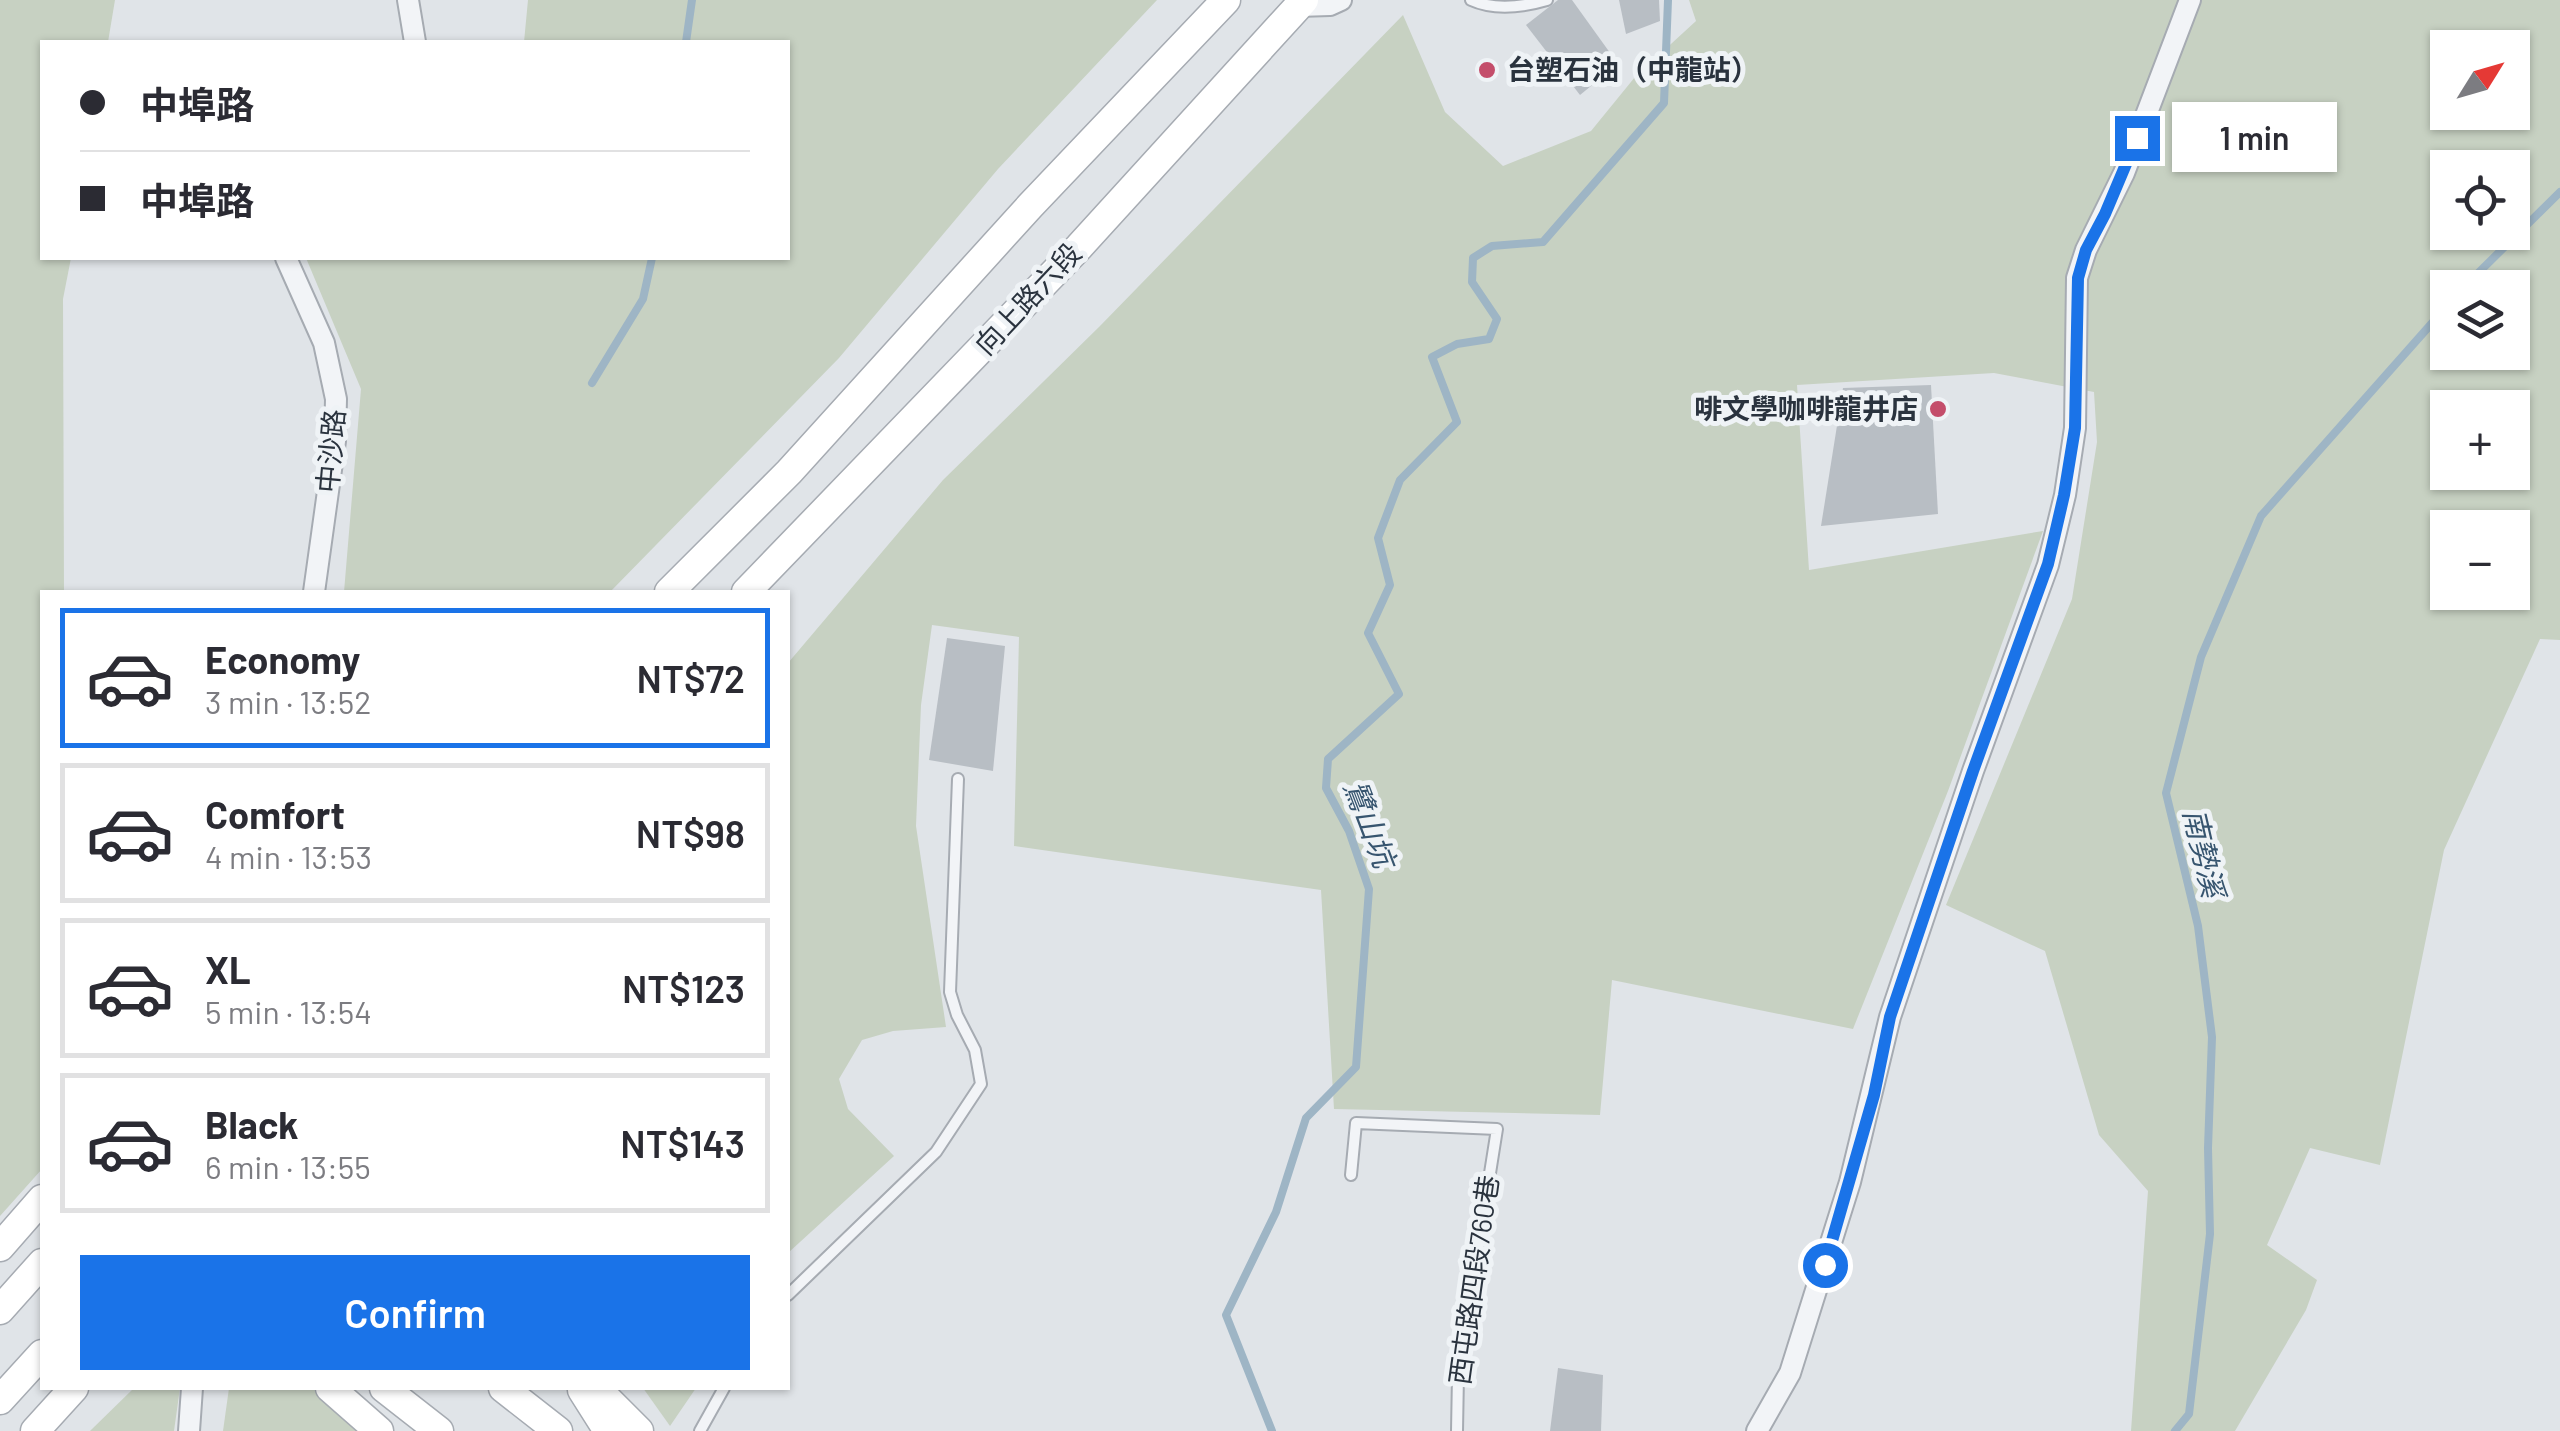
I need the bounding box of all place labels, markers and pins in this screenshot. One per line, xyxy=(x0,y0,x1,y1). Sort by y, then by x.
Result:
place label: 台塑石油（中龍站） xyxy=(1507,52,1759,86)
marker: 台塑石油（中龍站） xyxy=(1476,59,1498,81)
place label: 啡文學咖啡龍井店 xyxy=(1694,391,1918,425)
marker: 啡文學咖啡龍井店 xyxy=(1927,398,1949,420)

